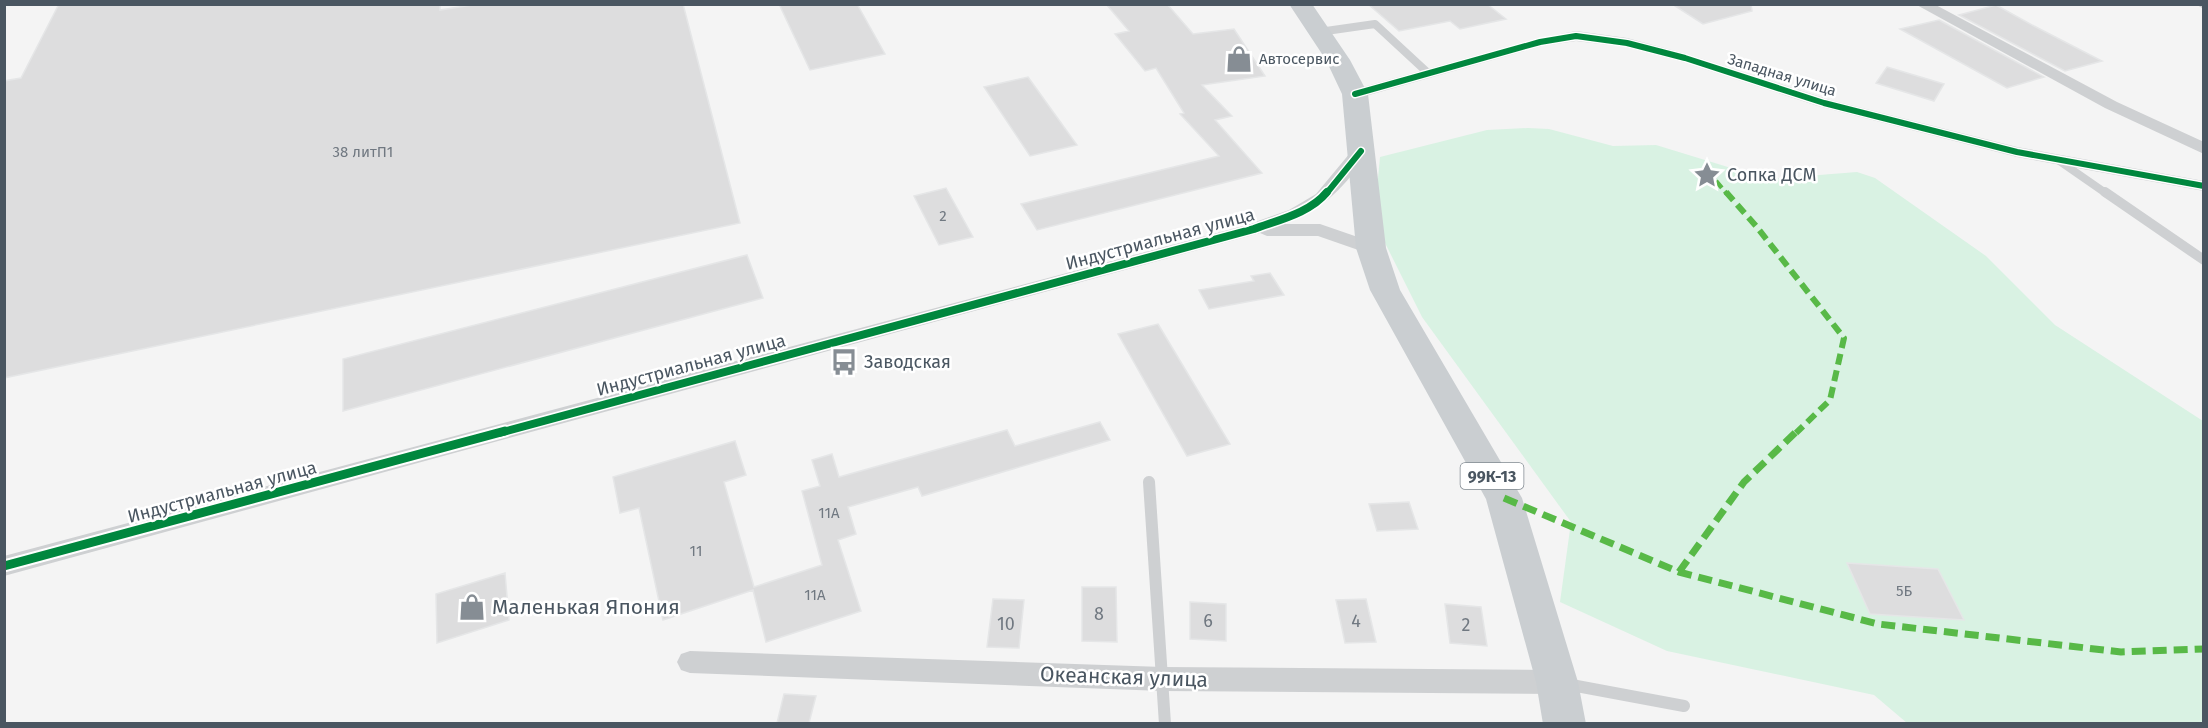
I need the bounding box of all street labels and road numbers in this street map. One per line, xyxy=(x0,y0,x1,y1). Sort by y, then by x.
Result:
street label: Западная улица xyxy=(1726,50,1838,100)
street label: Индустриальная улица xyxy=(1063,203,1257,275)
street label: Индустриальная улица xyxy=(594,329,788,401)
street label: Индустриальная улица xyxy=(125,456,319,528)
road number: 99К-13 xyxy=(1460,463,1524,489)
street label: Океанская улица xyxy=(1040,661,1208,693)

